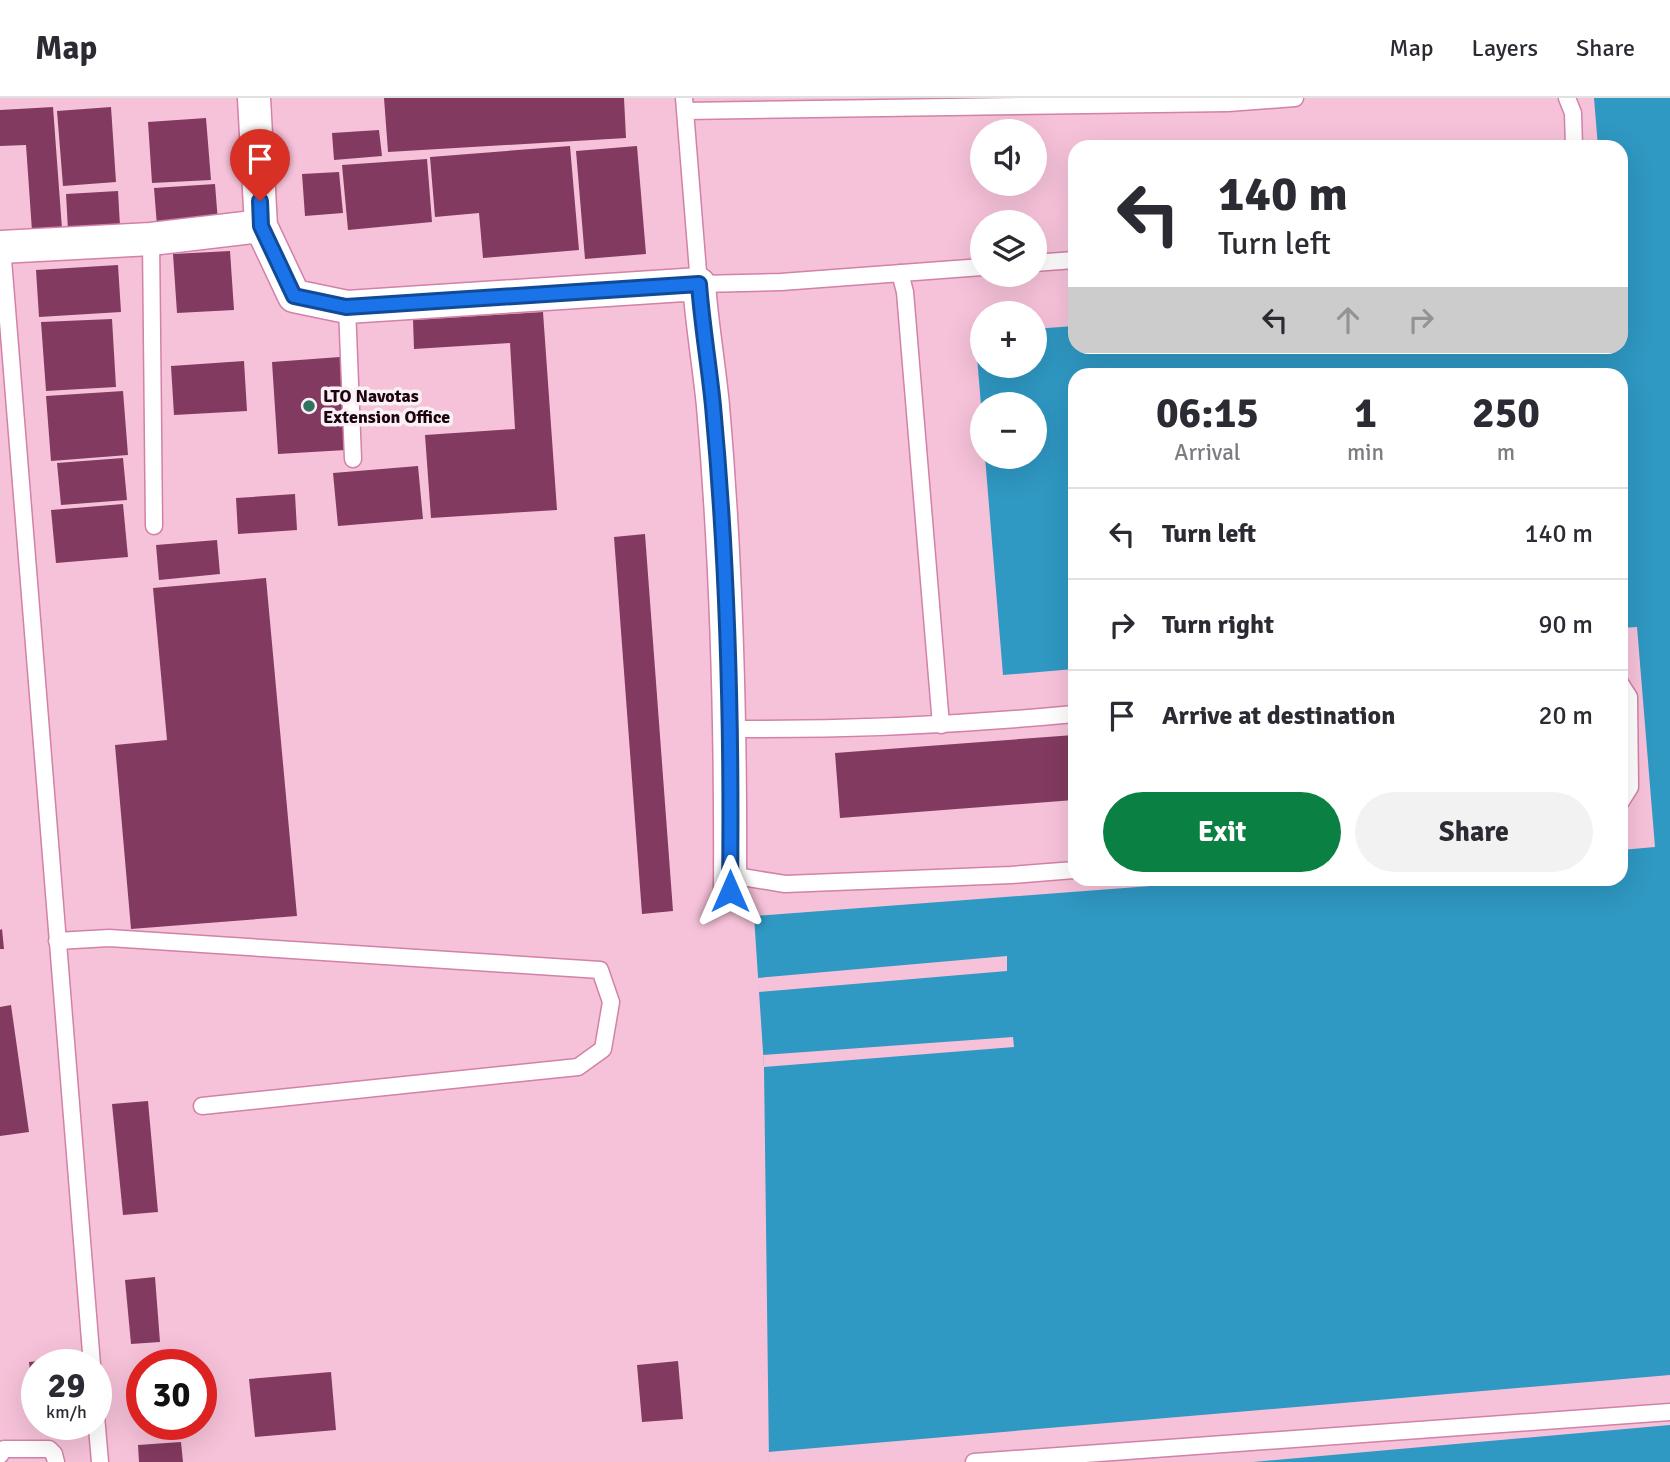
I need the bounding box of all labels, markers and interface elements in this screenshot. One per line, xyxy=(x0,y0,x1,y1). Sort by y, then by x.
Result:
text: Map xyxy=(35,28,97,69)
text: Map xyxy=(1389,33,1434,63)
text: Layers xyxy=(1472,33,1538,63)
text: Share xyxy=(1576,33,1635,63)
map controls xyxy=(970,119,1047,469)
button: sound xyxy=(970,119,1047,196)
pin xyxy=(230,129,290,201)
icon: arrive xyxy=(241,140,279,178)
text: 140 m xyxy=(1218,164,1348,224)
icon: left xyxy=(1103,168,1194,259)
button: layers xyxy=(970,210,1047,287)
text: Turn left xyxy=(1218,224,1331,263)
button: + xyxy=(970,301,1047,378)
icon: left xyxy=(1256,301,1294,339)
icon: ahead xyxy=(1329,301,1367,339)
icon: right xyxy=(1402,301,1440,339)
place label: LTO Navotas Extension Office xyxy=(323,385,450,428)
text: 06:15 xyxy=(1156,388,1259,439)
text: 1 xyxy=(1354,388,1377,439)
text: 250 xyxy=(1472,388,1540,439)
button: − xyxy=(970,392,1047,469)
marker: LTO Navotas Extension Office xyxy=(301,398,317,414)
text: Arrival xyxy=(1174,438,1241,467)
text: min xyxy=(1347,438,1384,467)
text: m xyxy=(1497,438,1515,467)
icon: left xyxy=(1103,515,1141,553)
text: Turn left xyxy=(1162,518,1256,550)
text: 140 m xyxy=(1524,518,1593,550)
icon: right xyxy=(1103,606,1141,644)
text: Turn right xyxy=(1162,609,1274,641)
text: 90 m xyxy=(1538,609,1593,641)
icon: arrive xyxy=(1103,697,1141,735)
text: Arrive at destination xyxy=(1162,700,1395,732)
text: 20 m xyxy=(1538,700,1593,732)
button: Exit xyxy=(1103,792,1341,872)
button: Share xyxy=(1355,792,1593,872)
position arrow xyxy=(693,854,767,928)
speed limit sign: 30 xyxy=(126,1349,217,1440)
text: 29 xyxy=(48,1364,85,1407)
text: km/h xyxy=(46,1401,87,1423)

